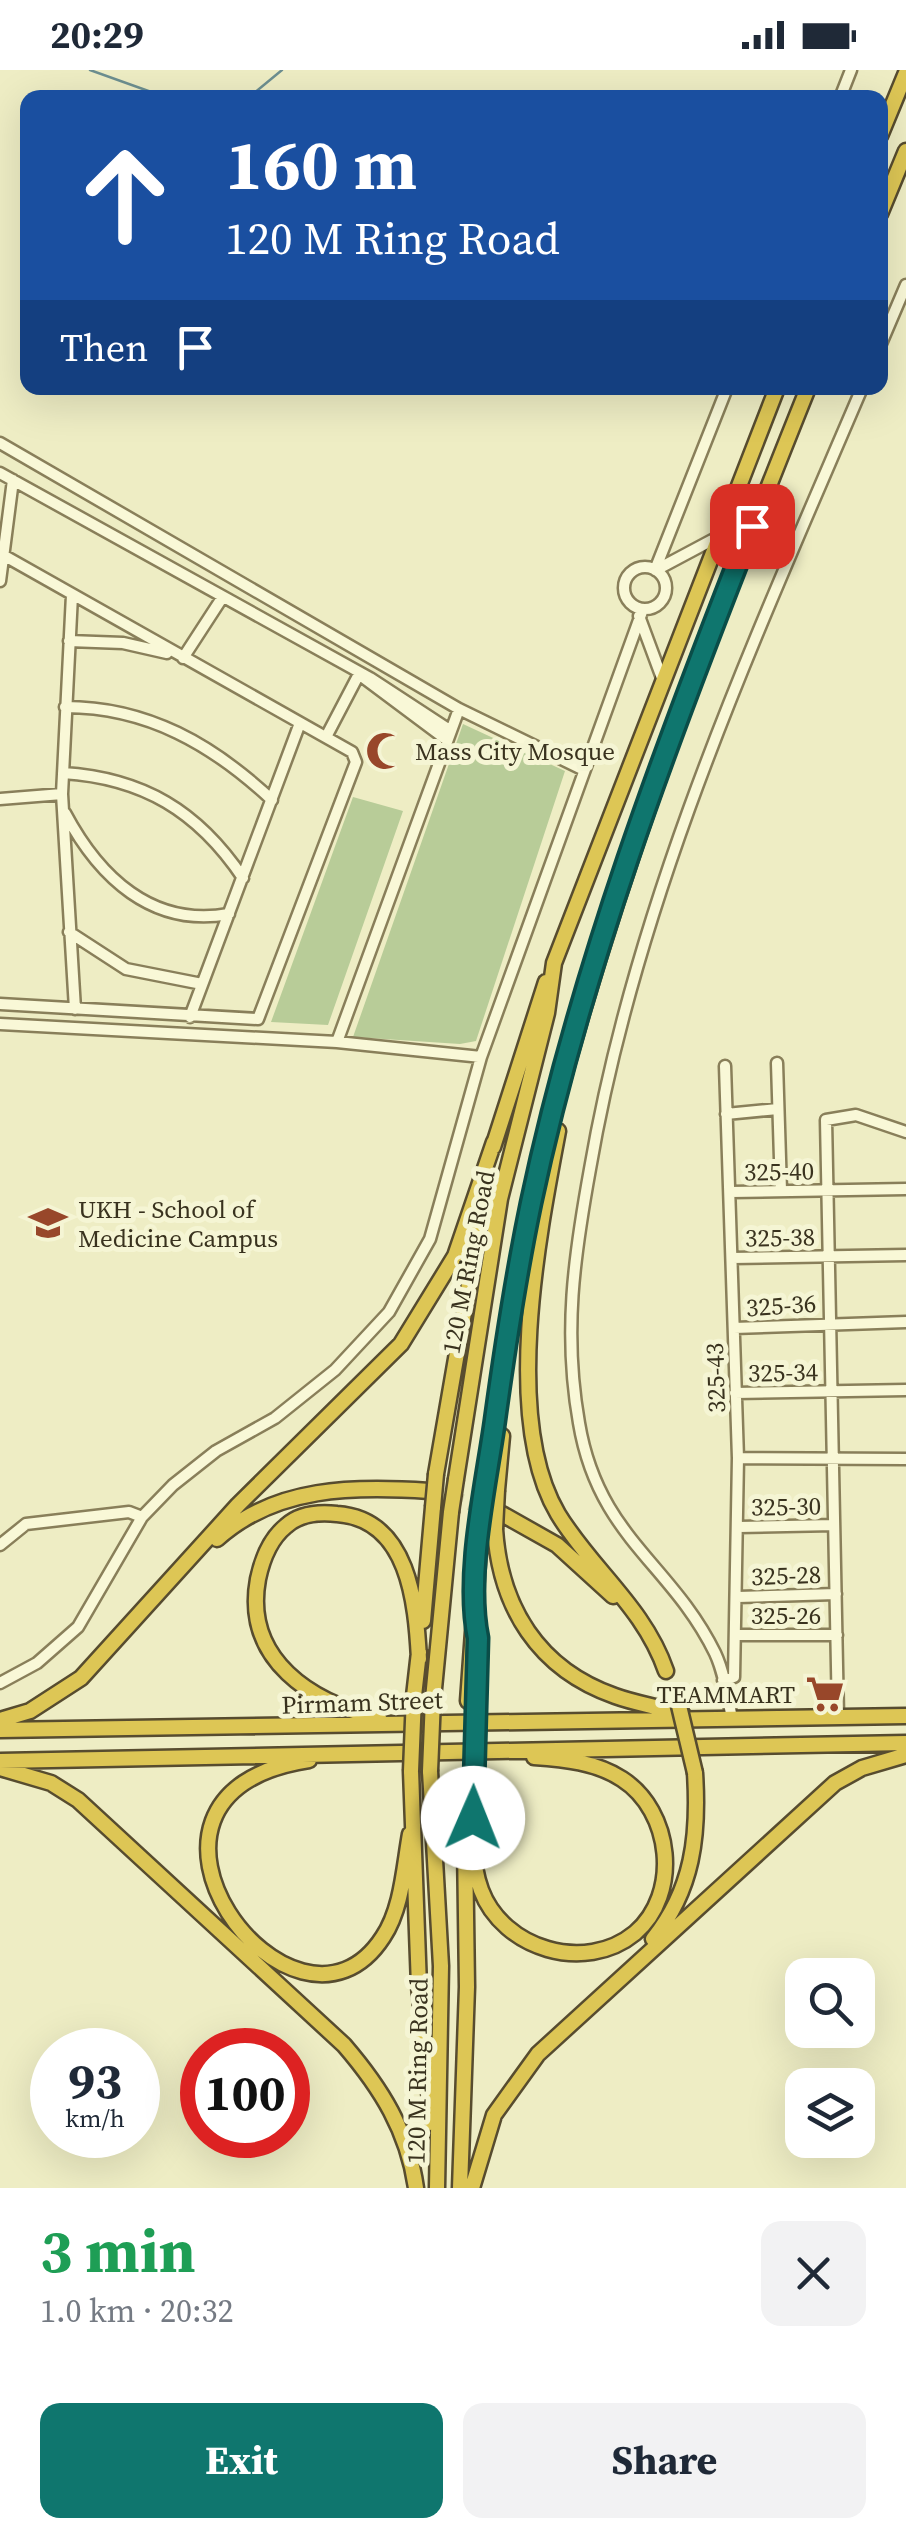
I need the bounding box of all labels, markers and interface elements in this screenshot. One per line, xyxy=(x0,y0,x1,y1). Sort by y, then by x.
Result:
text: 20:29 xyxy=(50,9,144,61)
text: 160 m xyxy=(225,116,417,212)
icon: ahead xyxy=(60,130,190,260)
text: 120 M Ring Road xyxy=(225,207,560,269)
icon: arrive xyxy=(168,320,223,375)
text: Then xyxy=(60,322,148,374)
pin xyxy=(710,484,795,569)
icon: arrive xyxy=(725,499,780,554)
mosque icon: Mass City Mosque xyxy=(364,730,406,772)
place label: Mass City Mosque xyxy=(415,734,615,768)
street label: 325-40 xyxy=(744,1153,814,1189)
street label: 120 M Ring Road xyxy=(434,1167,502,1357)
place label: UKH - School of Medicine Campus xyxy=(78,1192,278,1255)
school or university icon: UKH - School of Medicine Campus xyxy=(27,1202,69,1244)
street label: 325-38 xyxy=(745,1219,815,1255)
street label: 325-36 xyxy=(745,1286,817,1324)
street label: 325-43 xyxy=(697,1342,733,1414)
street label: 325-34 xyxy=(748,1354,819,1390)
street label: 325-30 xyxy=(751,1488,821,1524)
street label: 325-28 xyxy=(750,1557,822,1593)
street label: 325-26 xyxy=(751,1598,821,1632)
supermarket icon: TEAMMART xyxy=(804,1673,846,1715)
place label: TEAMMART xyxy=(656,1677,795,1711)
street label: Pirmam Street xyxy=(281,1682,444,1722)
position arrow xyxy=(421,1766,525,1870)
map controls xyxy=(785,1958,875,2158)
button: search xyxy=(785,1958,875,2048)
street label: 120 M Ring Road xyxy=(398,1978,436,2164)
speed limit sign: 100 xyxy=(180,2028,310,2158)
text: 93 xyxy=(68,2046,122,2115)
button: layers xyxy=(785,2068,875,2158)
text: km/h xyxy=(65,2101,125,2135)
text: 3 min xyxy=(40,2210,196,2292)
button: close xyxy=(761,2221,866,2326)
text: 1.0 km · 20:32 xyxy=(40,2289,234,2333)
button: Exit xyxy=(40,2403,443,2518)
button: Share xyxy=(463,2403,866,2518)

